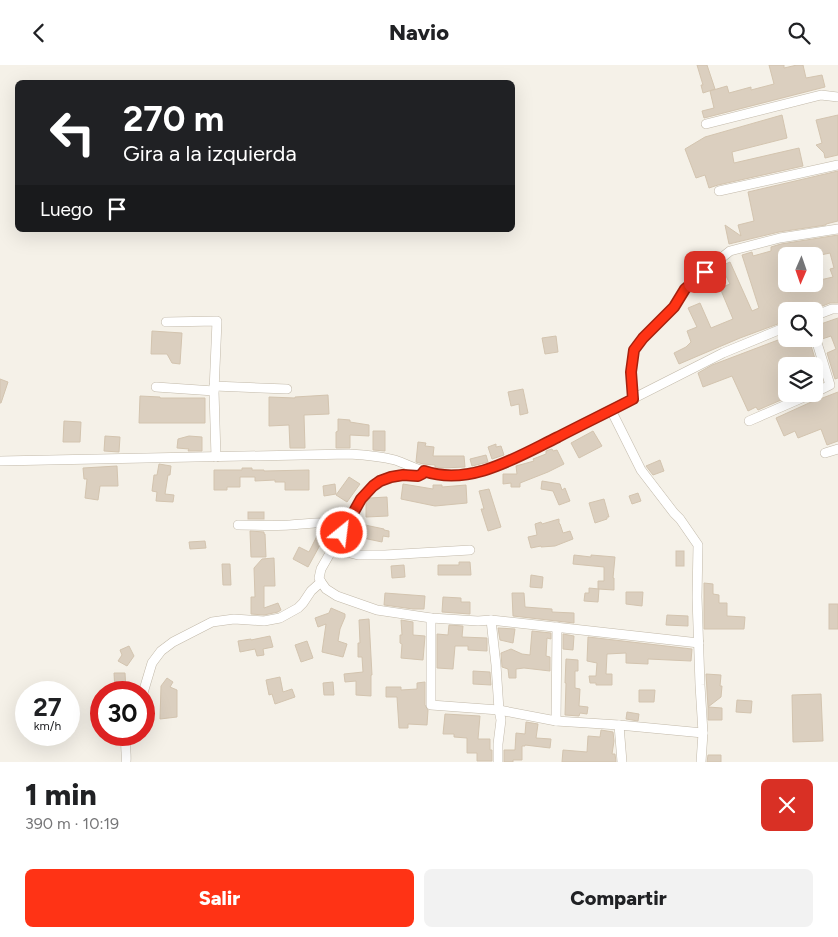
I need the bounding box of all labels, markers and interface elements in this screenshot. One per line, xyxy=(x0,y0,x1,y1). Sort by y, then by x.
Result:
icon: back xyxy=(25,19,53,47)
text: Navio xyxy=(389,19,449,46)
icon: search xyxy=(785,19,813,47)
text: 270 m xyxy=(123,98,224,140)
icon: left xyxy=(40,100,105,165)
text: Gira a la izquierda xyxy=(123,140,297,167)
icon: arrive xyxy=(103,195,131,223)
text: Luego xyxy=(40,198,93,221)
north arrow xyxy=(778,247,822,293)
map controls xyxy=(778,247,823,402)
pin xyxy=(684,251,726,293)
icon: arrive xyxy=(691,258,719,286)
button: search xyxy=(778,302,823,347)
button: layers xyxy=(778,357,823,402)
position arrow xyxy=(315,506,367,558)
speed limit sign: 30 xyxy=(90,681,155,746)
text: 27 xyxy=(33,692,62,722)
text: km/h xyxy=(34,719,61,733)
text: 1 min xyxy=(25,776,97,813)
button: close xyxy=(761,779,813,831)
text: 390 m · 10:19 xyxy=(25,814,119,833)
button: Salir xyxy=(25,869,414,927)
button: Compartir xyxy=(424,869,813,927)

